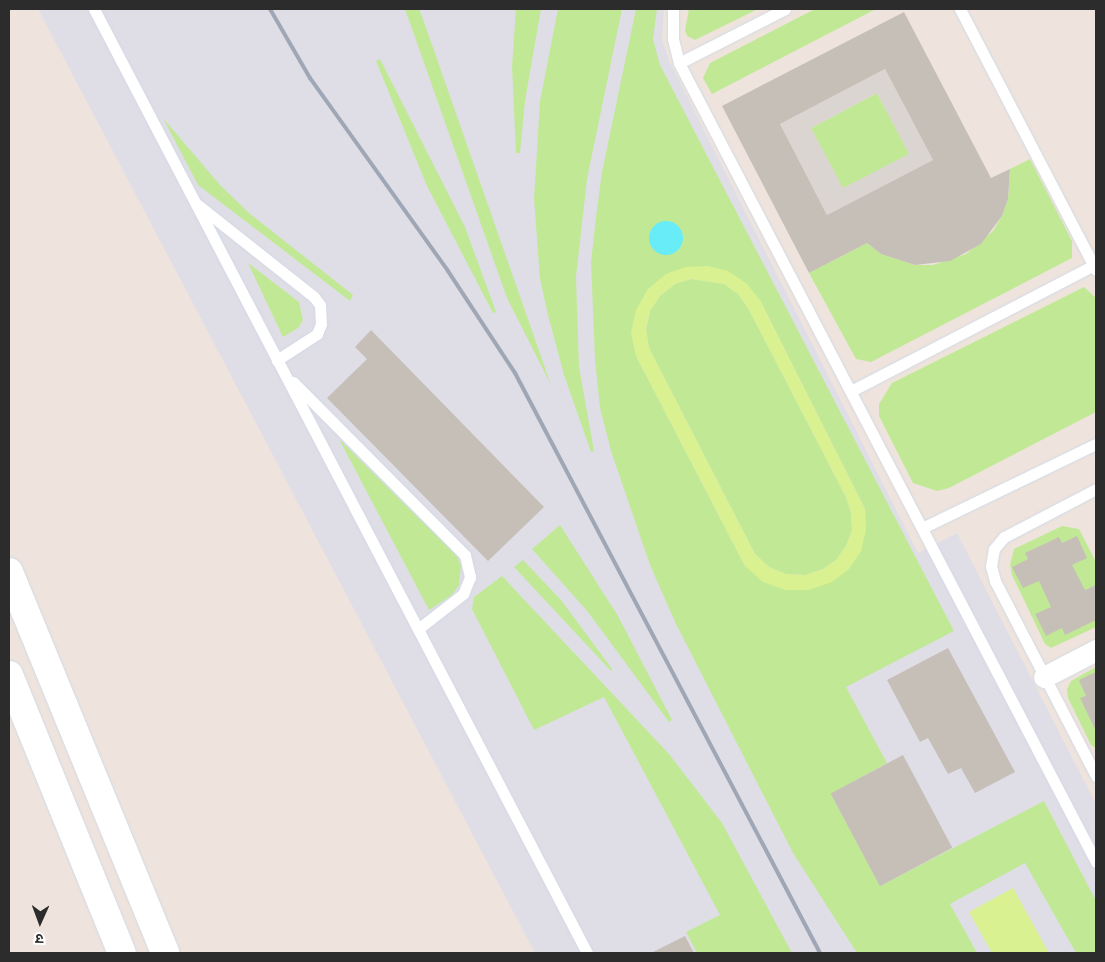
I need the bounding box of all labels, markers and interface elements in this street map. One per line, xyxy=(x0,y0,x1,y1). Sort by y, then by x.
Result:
north arrow xyxy=(15,897,65,947)
text: उ xyxy=(35,929,44,946)

